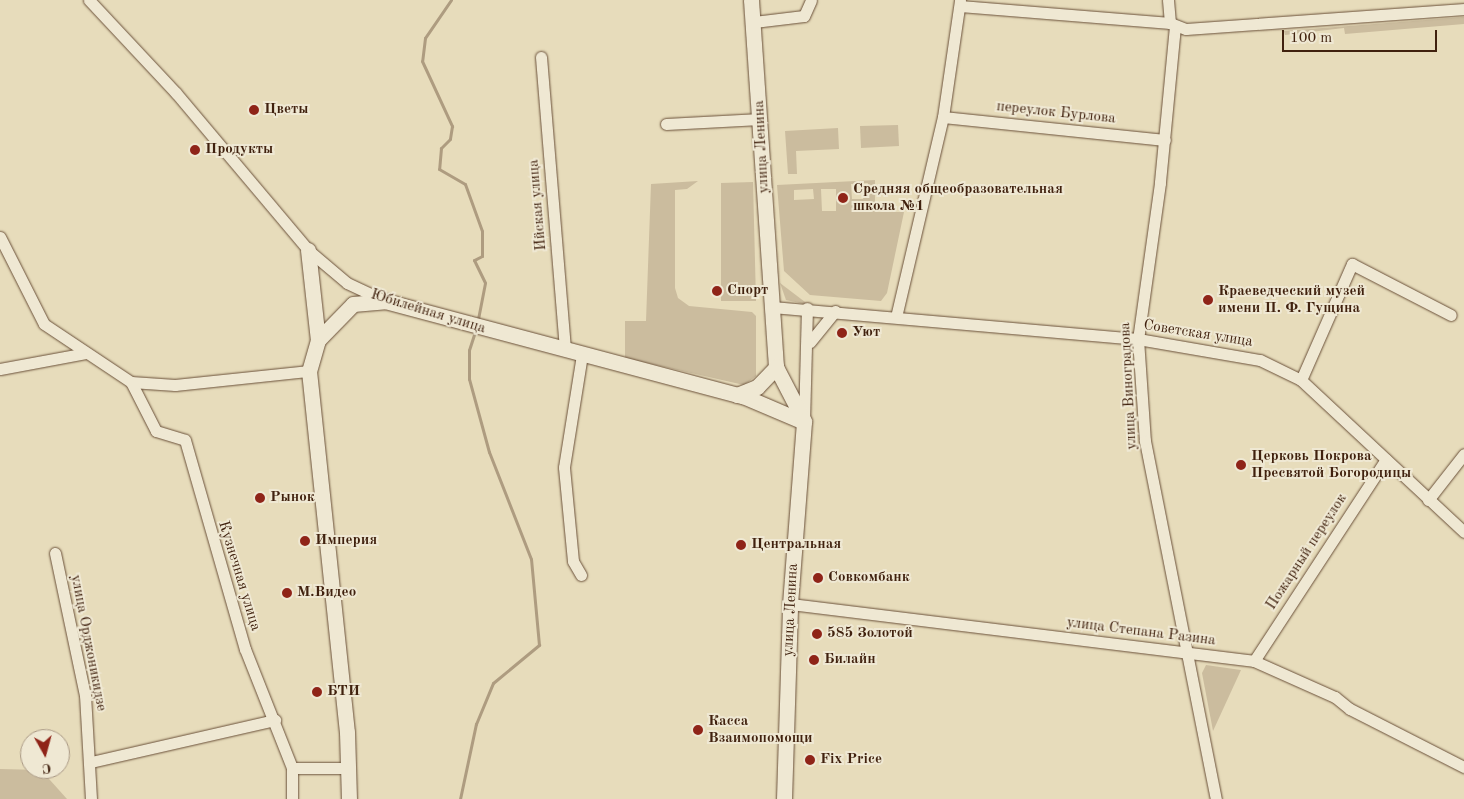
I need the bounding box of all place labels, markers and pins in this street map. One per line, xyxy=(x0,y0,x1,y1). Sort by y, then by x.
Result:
place label: Цветы xyxy=(264,101,309,119)
marker: Цветы xyxy=(248,104,260,116)
place label: Продукты xyxy=(205,141,273,159)
marker: Продукты xyxy=(189,144,201,156)
place label: Средняя общеобразовательная школа №1 xyxy=(853,180,1063,215)
marker: Средняя общеобразовательная школа №1 xyxy=(837,192,849,204)
place label: Спорт xyxy=(727,282,768,300)
place label: Краеведческий музей имени П. Ф. Гущина xyxy=(1218,282,1365,317)
marker: Спорт xyxy=(711,285,723,297)
marker: Краеведческий музей имени П. Ф. Гущина xyxy=(1202,294,1214,306)
place label: Уют xyxy=(852,324,880,342)
marker: Уют xyxy=(836,327,848,339)
place label: Церковь Покрова Пресвятой Богородицы xyxy=(1251,447,1411,482)
marker: Церковь Покрова Пресвятой Богородицы xyxy=(1235,459,1247,471)
place label: Рынок xyxy=(270,489,315,507)
marker: Рынок xyxy=(254,492,266,504)
place label: Империя xyxy=(315,532,377,550)
marker: Империя xyxy=(299,535,311,547)
place label: Центральная xyxy=(751,536,841,554)
marker: Центральная xyxy=(735,539,747,551)
place label: Совкомбанк xyxy=(828,569,910,587)
marker: Совкомбанк xyxy=(812,572,824,584)
place label: М.Видео xyxy=(297,584,356,602)
marker: М.Видео xyxy=(281,587,293,599)
place label: 585 Золотой xyxy=(827,625,913,643)
marker: 585 Золотой xyxy=(811,628,823,640)
place label: Билайн xyxy=(824,651,876,669)
marker: Билайн xyxy=(808,654,820,666)
place label: БТИ xyxy=(327,683,360,701)
marker: БТИ xyxy=(311,686,323,698)
place label: Касса Взаимопомощи xyxy=(708,712,813,747)
marker: Касса Взаимопомощи xyxy=(692,724,704,736)
place label: Fix Price xyxy=(820,751,882,769)
marker: Fix Price xyxy=(804,754,816,766)

